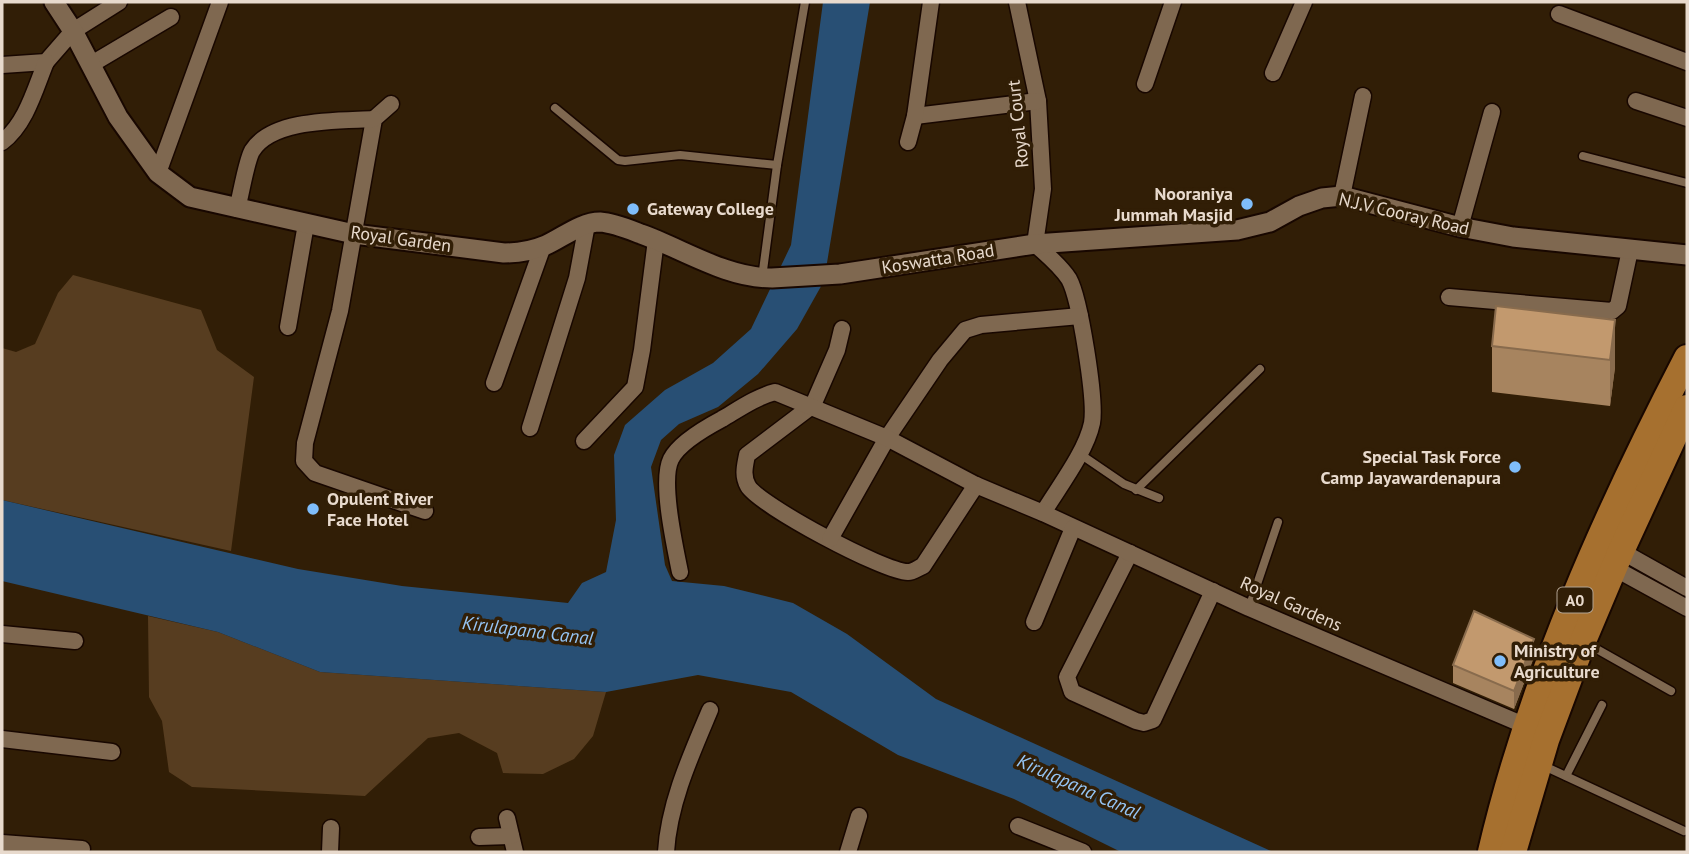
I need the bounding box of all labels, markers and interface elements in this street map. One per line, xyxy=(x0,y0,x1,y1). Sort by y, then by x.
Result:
street label: Royal Court xyxy=(1001,79,1034,169)
place label: Nooraniya Jummah Masjid xyxy=(1114,182,1233,226)
street label: N.J.V Cooray Road xyxy=(1337,187,1472,240)
marker: Nooraniya Jummah Masjid xyxy=(1239,196,1255,212)
place label: Gateway College xyxy=(647,197,774,220)
marker: Gateway College xyxy=(625,201,641,217)
street label: Royal Garden xyxy=(349,220,453,257)
street label: Koswatta Road xyxy=(880,238,996,279)
place label: Special Task Force Camp Jayawardenapura xyxy=(1321,445,1501,489)
marker: Special Task Force Camp Jayawardenapura xyxy=(1507,459,1523,475)
place label: Opulent River Face Hotel xyxy=(327,487,434,531)
marker: Opulent River Face Hotel xyxy=(305,501,321,517)
street label: Royal Gardens xyxy=(1237,571,1346,636)
road number: A0 xyxy=(1558,587,1592,612)
water label: Kirulapana Canal xyxy=(461,610,595,650)
place label: Ministry of Agriculture xyxy=(1514,639,1600,683)
marker: Ministry of Agriculture xyxy=(1492,653,1508,669)
water label: Kirulapana Canal xyxy=(1014,748,1144,824)

